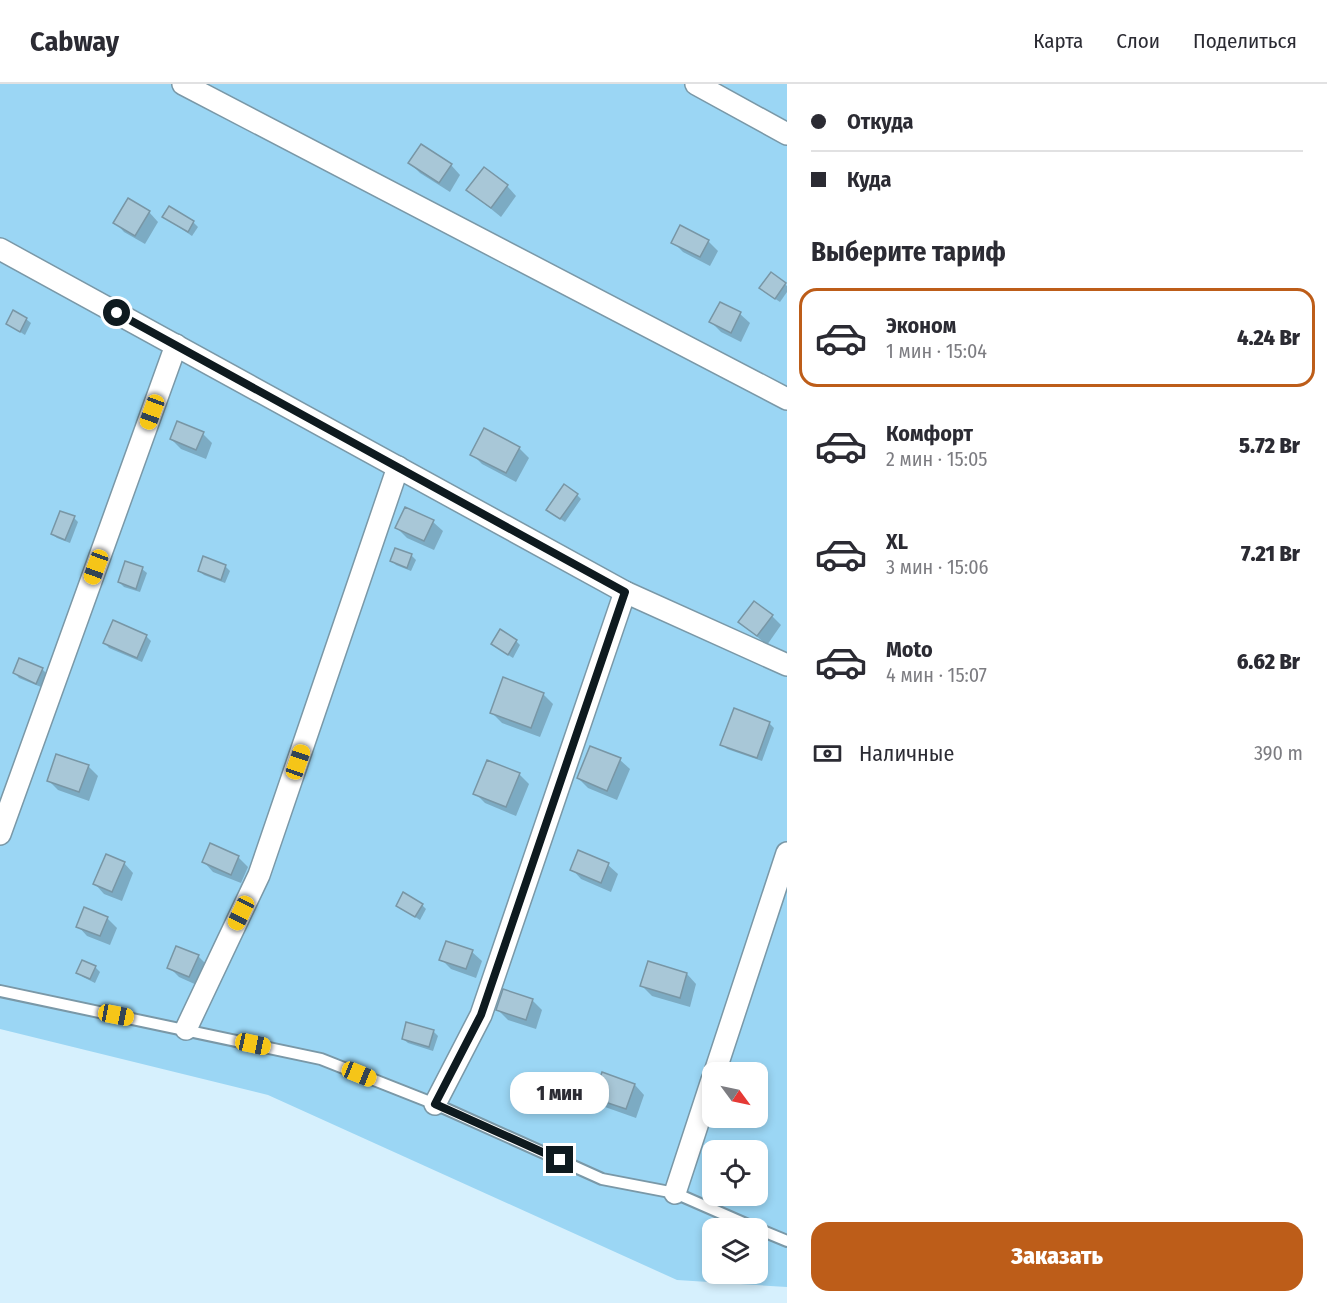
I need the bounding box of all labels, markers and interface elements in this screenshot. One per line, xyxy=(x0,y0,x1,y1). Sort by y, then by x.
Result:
text: Cabway xyxy=(30,25,119,58)
text: Карта xyxy=(1033,28,1083,54)
text: Слои xyxy=(1116,28,1160,54)
text: Поделиться xyxy=(1193,28,1297,54)
text: Откуда xyxy=(847,108,914,135)
text: Куда xyxy=(847,166,891,193)
text: Выберите тариф xyxy=(811,236,1006,268)
route start xyxy=(103,299,130,326)
icon: car xyxy=(814,311,868,365)
text: Эконом xyxy=(886,312,956,339)
text: 4.24 Br xyxy=(1237,324,1300,351)
text: 1 мин · 15:04 xyxy=(886,339,987,363)
car xyxy=(137,392,167,432)
icon: car xyxy=(814,419,868,473)
text: Комфорт xyxy=(886,420,973,447)
text: 5.72 Br xyxy=(1239,432,1300,459)
text: 2 мин · 15:05 xyxy=(886,447,988,471)
icon: car xyxy=(814,527,868,581)
text: XL xyxy=(886,528,908,555)
text: 7.21 Br xyxy=(1241,540,1300,567)
car xyxy=(81,547,111,587)
text: 3 мин · 15:06 xyxy=(886,555,988,579)
icon: car xyxy=(814,635,868,689)
text: Moto xyxy=(886,636,933,663)
text: 6.62 Br xyxy=(1237,648,1300,675)
text: 4 мин · 15:07 xyxy=(886,663,987,687)
icon: cash xyxy=(811,737,844,770)
text: Наличные xyxy=(859,740,954,767)
text: 390 m xyxy=(1254,741,1303,765)
car xyxy=(284,742,312,782)
car xyxy=(225,893,257,933)
car xyxy=(97,1003,135,1027)
car xyxy=(234,1031,272,1057)
car xyxy=(339,1059,379,1089)
north arrow xyxy=(702,1062,768,1128)
map controls xyxy=(702,1062,768,1284)
callout: 1 мин xyxy=(510,1073,610,1115)
text: 1 мин xyxy=(536,1081,583,1105)
button: locate xyxy=(702,1140,768,1206)
route end xyxy=(546,1146,573,1173)
button: layers xyxy=(702,1218,768,1284)
button: Заказать xyxy=(811,1222,1303,1291)

